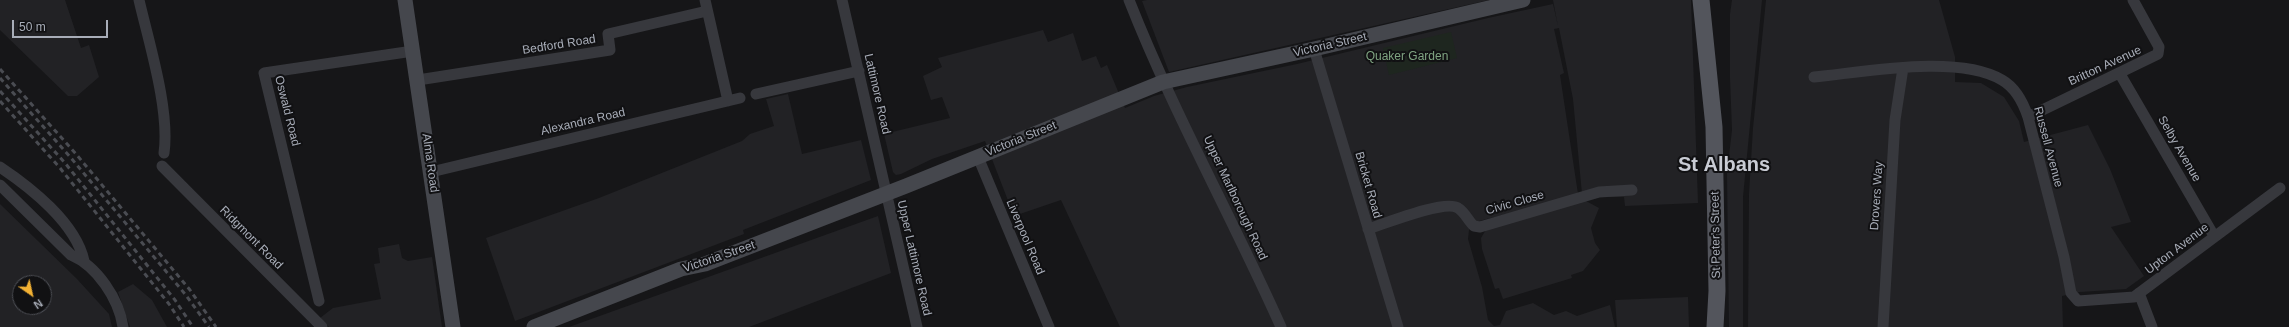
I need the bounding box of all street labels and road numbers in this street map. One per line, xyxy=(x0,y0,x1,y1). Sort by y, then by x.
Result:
street label: Victoria Street xyxy=(1292,30,1368,60)
street label: Bedford Road xyxy=(521,32,597,58)
street label: Britton Avenue xyxy=(2066,43,2144,89)
street label: Lattimore Road xyxy=(861,52,893,136)
street label: Oswald Road xyxy=(271,74,303,148)
street label: Alexandra Road xyxy=(539,105,627,139)
street label: Russell Avenue xyxy=(2030,105,2066,189)
street label: Selby Avenue xyxy=(2154,113,2204,185)
street label: Victoria Street xyxy=(983,118,1059,160)
street label: Alma Road xyxy=(419,133,441,193)
street label: Upper Marlborough Road xyxy=(1200,134,1270,262)
street label: Bricket Road xyxy=(1352,150,1384,220)
street label: Drovers Way xyxy=(1867,161,1887,231)
street label: Civic Close xyxy=(1484,188,1546,218)
street label: St Peter's Street xyxy=(1708,191,1724,279)
street label: Liverpool Road xyxy=(1003,197,1047,277)
street label: Upper Lattimore Road xyxy=(894,199,934,317)
street label: Ridgmont Road xyxy=(216,203,286,273)
street label: Upton Avenue xyxy=(2142,220,2212,278)
street label: Victoria Street xyxy=(681,238,757,276)

